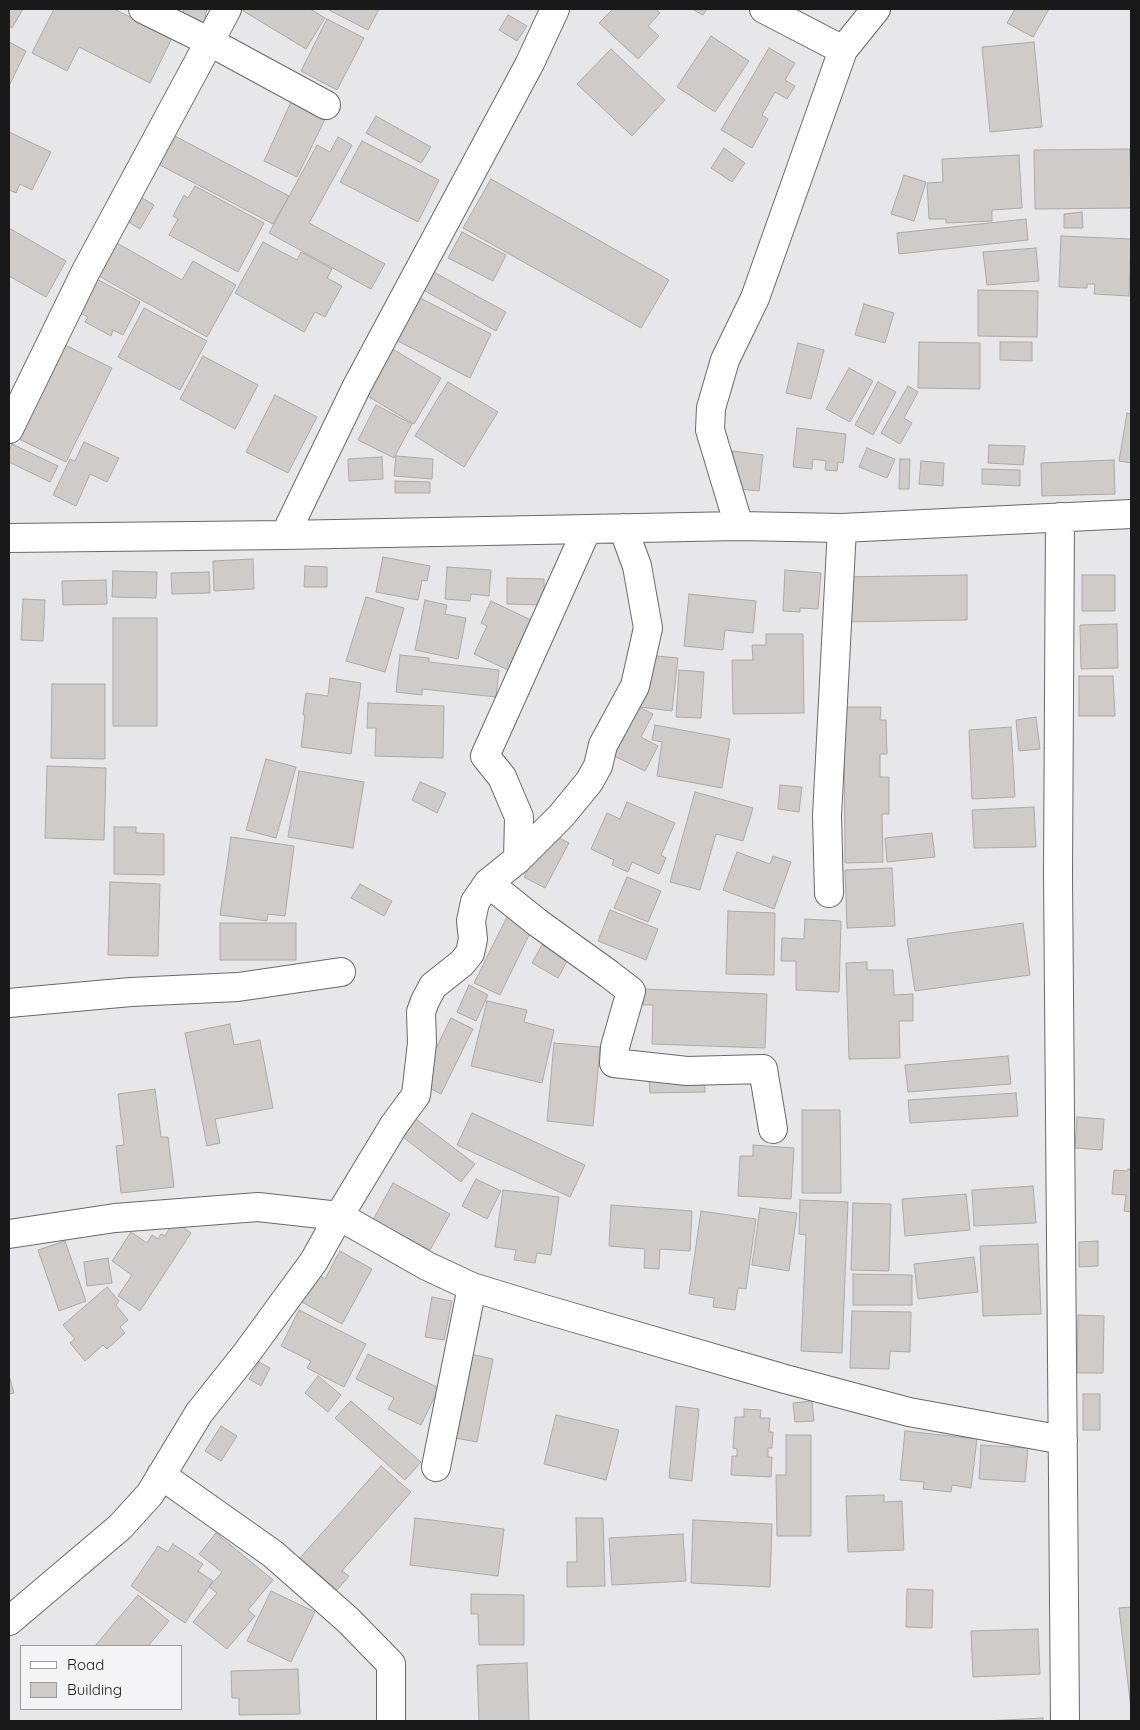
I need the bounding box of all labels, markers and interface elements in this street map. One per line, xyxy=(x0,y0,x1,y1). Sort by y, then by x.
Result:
legend xyxy=(20,1645,182,1710)
text: Road xyxy=(67,1655,104,1674)
text: Building xyxy=(67,1680,122,1699)

